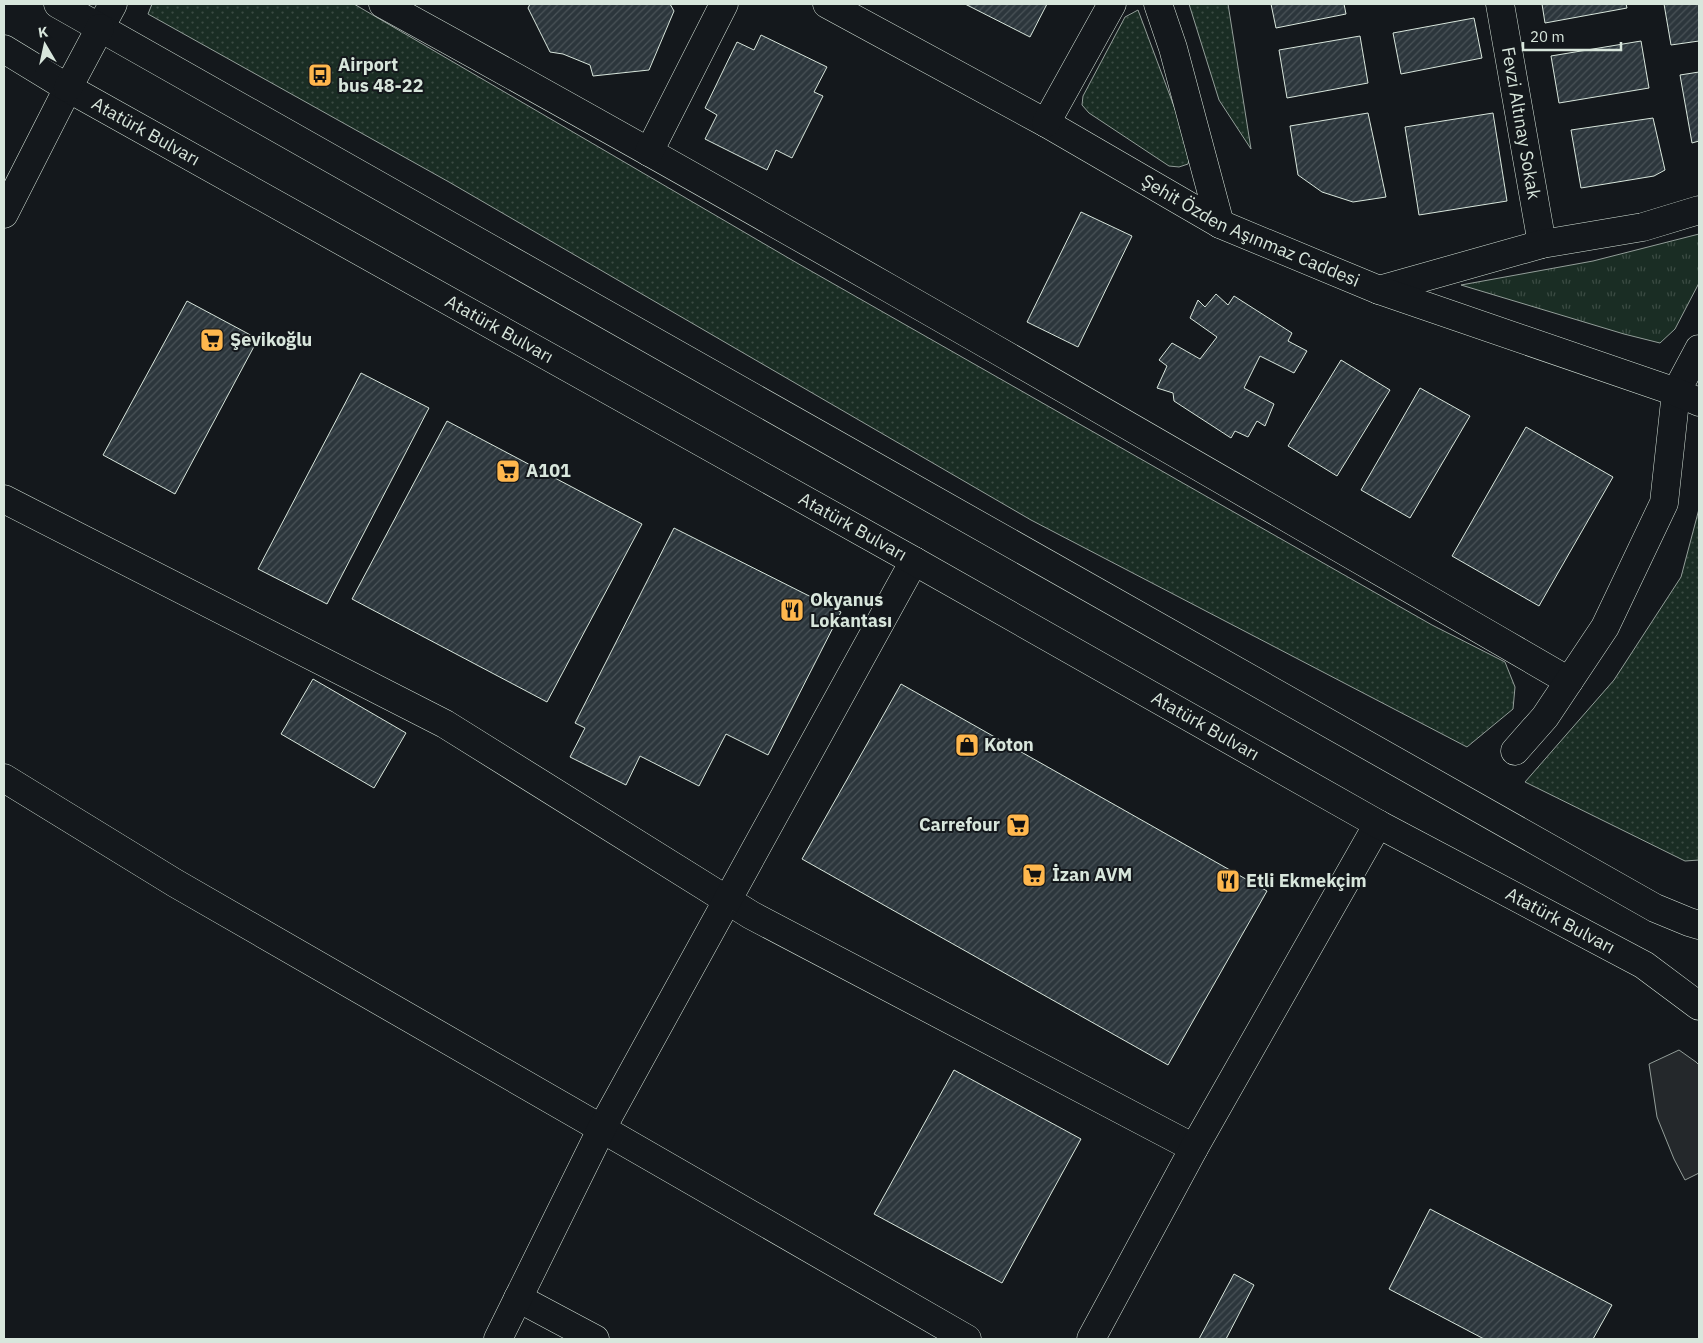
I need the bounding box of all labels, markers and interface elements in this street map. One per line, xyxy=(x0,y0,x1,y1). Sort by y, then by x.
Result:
north arrow xyxy=(20,20,70,70)
scale bar xyxy=(1523,20,1620,52)
text: K xyxy=(37,22,49,42)
text: 20 m xyxy=(1530,27,1565,46)
street label: Fevzi Altınay Sokak xyxy=(1497,45,1546,202)
place label: Airport bus 48-22 xyxy=(338,53,423,97)
bus stop icon: Airport bus 48-22 xyxy=(307,62,333,88)
street label: Atatürk Bulvarı xyxy=(88,92,204,170)
street label: Şehit Özden Aşınmaz Caddesi xyxy=(1137,169,1363,292)
street label: Atatürk Bulvarı xyxy=(441,289,558,368)
supermarket icon: Şevikoğlu xyxy=(199,327,225,353)
place label: Şevikoğlu xyxy=(230,328,312,351)
supermarket icon: A101 xyxy=(495,458,521,484)
place label: A101 xyxy=(526,459,571,482)
street label: Atatürk Bulvarı xyxy=(795,487,911,566)
place label: Okyanus Lokantası xyxy=(810,588,892,632)
restaurant icon: Okyanus Lokantası xyxy=(779,597,805,623)
street label: Atatürk Bulvarı xyxy=(1147,686,1264,765)
shop icon: Koton xyxy=(954,732,980,758)
place label: Koton xyxy=(984,733,1034,756)
supermarket icon: Carrefour xyxy=(1005,812,1031,838)
place label: Carrefour xyxy=(919,813,1000,836)
supermarket icon: İzan AVM xyxy=(1021,862,1047,888)
place label: İzan AVM xyxy=(1052,863,1132,886)
restaurant icon: Etli Ekmekçim xyxy=(1215,868,1241,894)
place label: Etli Ekmekçim xyxy=(1246,869,1367,892)
street label: Atatürk Bulvarı xyxy=(1502,882,1619,959)

